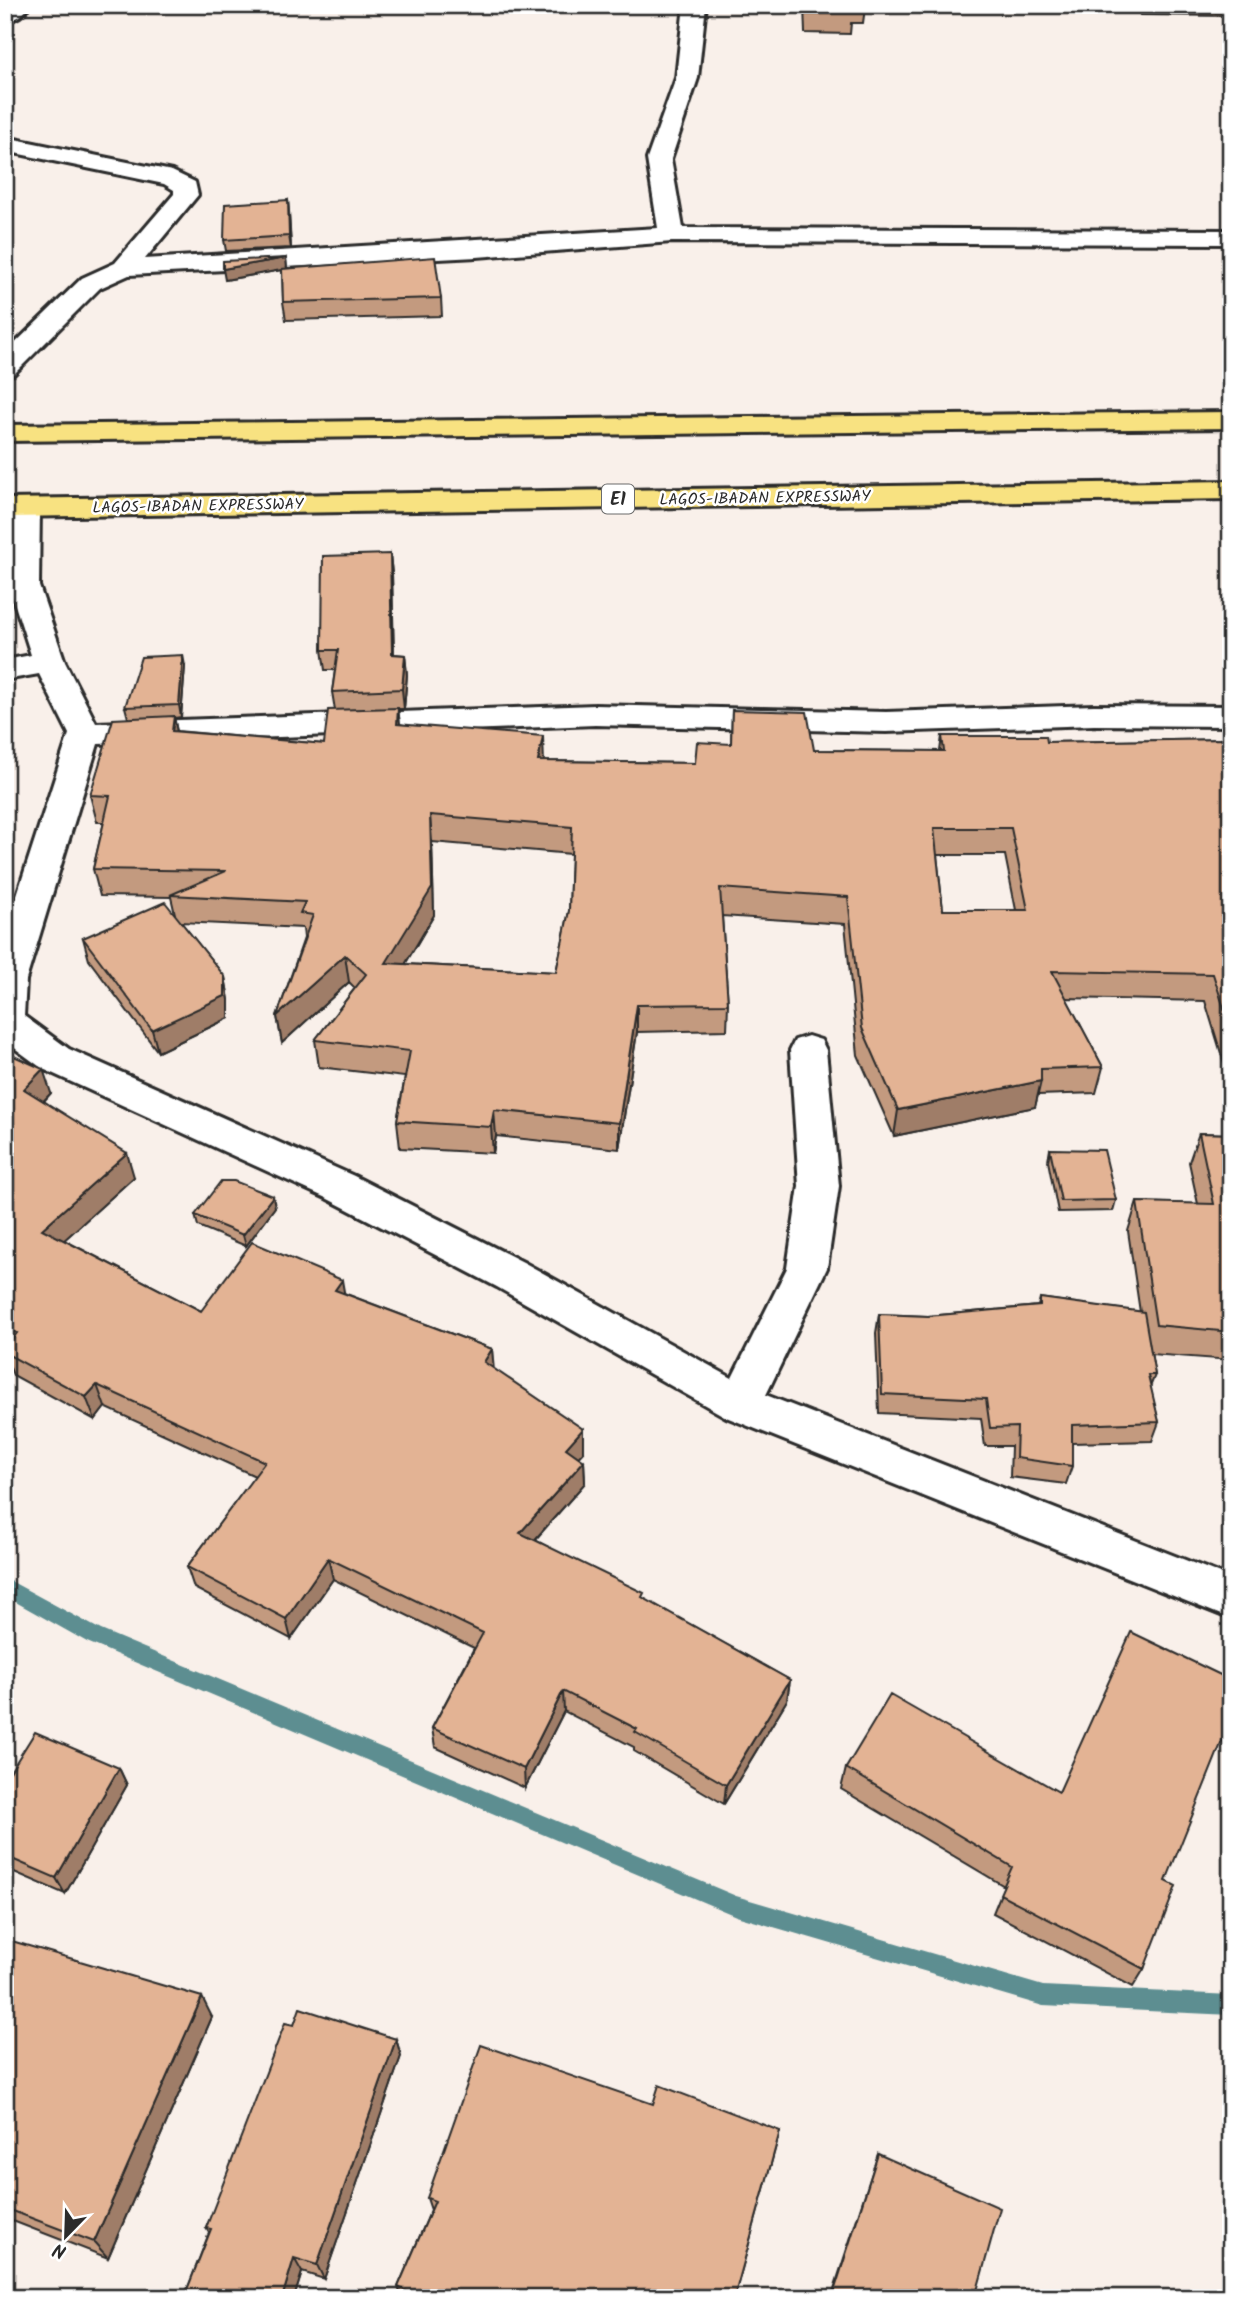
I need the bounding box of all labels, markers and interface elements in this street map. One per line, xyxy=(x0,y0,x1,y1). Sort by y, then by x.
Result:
street label: LAGOS-IBADAN EXPRESSWAY xyxy=(659,484,872,513)
road number: E1 xyxy=(602,485,634,514)
street label: LAGOS-IBADAN EXPRESSWAY xyxy=(92,492,305,521)
north arrow xyxy=(32,2202,102,2272)
text: N xyxy=(49,2234,72,2266)

